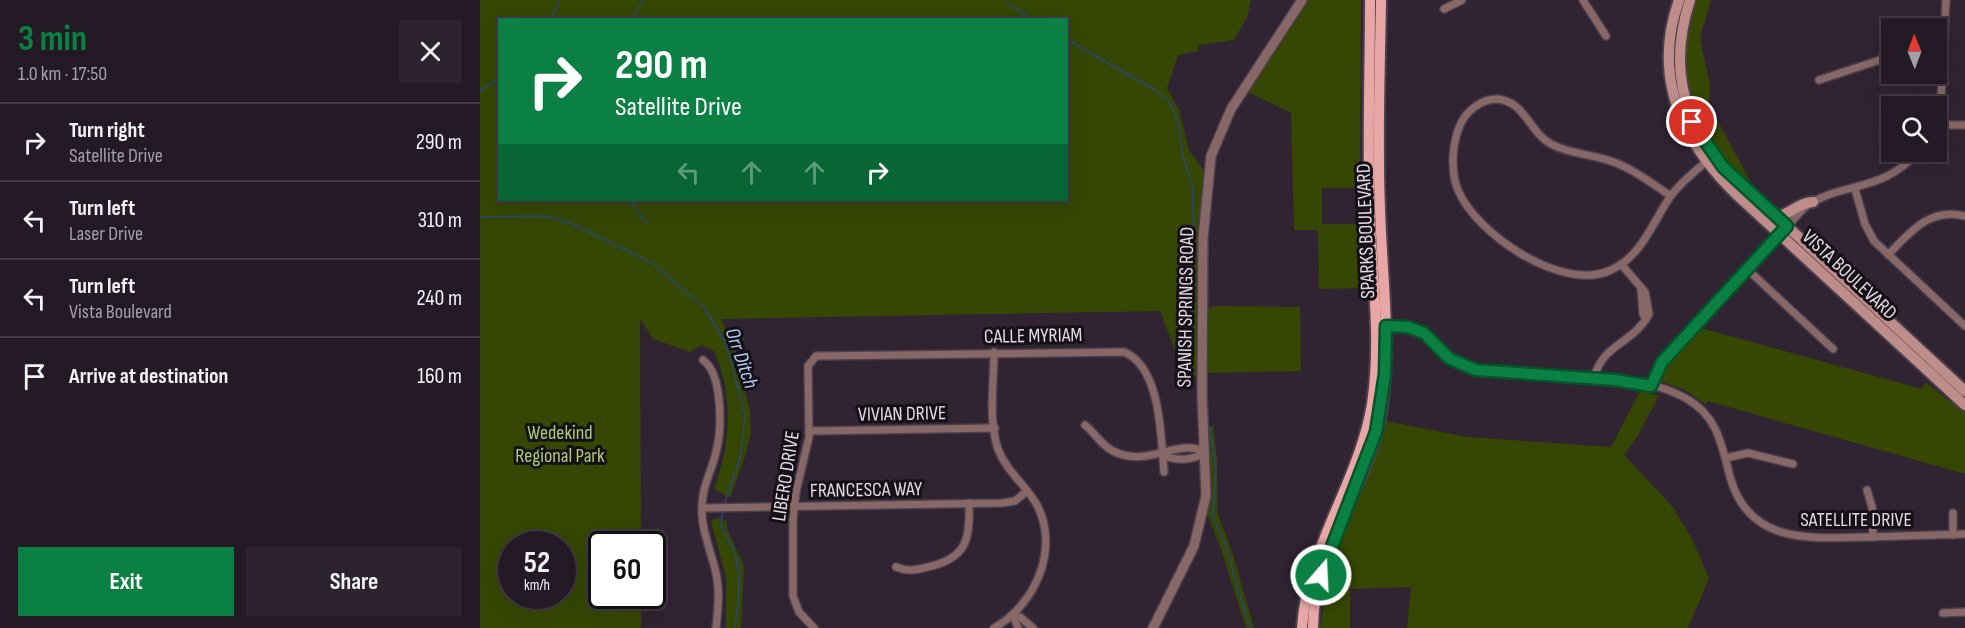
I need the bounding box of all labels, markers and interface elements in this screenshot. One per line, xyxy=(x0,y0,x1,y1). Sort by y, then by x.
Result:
text: 3 min xyxy=(18,18,87,61)
north arrow xyxy=(1881,18,1947,84)
map controls xyxy=(1881,18,1947,162)
button: close xyxy=(399,20,462,83)
text: 290 m xyxy=(615,40,708,91)
icon: right xyxy=(516,42,594,120)
text: 1.0 km · 17:50 xyxy=(18,62,107,86)
text: Satellite Drive xyxy=(615,91,742,123)
pin xyxy=(1666,96,1717,147)
button: search xyxy=(1881,96,1947,162)
icon: arrive xyxy=(1675,105,1708,138)
text: Turn right xyxy=(69,117,145,144)
icon: right xyxy=(18,126,51,159)
text: 290 m xyxy=(416,129,462,156)
text: Satellite Drive xyxy=(69,144,163,168)
icon: left xyxy=(672,156,705,189)
icon: ahead xyxy=(735,156,768,189)
icon: ahead xyxy=(798,156,831,189)
icon: right xyxy=(861,156,894,189)
street label: SPARKS BOULEVARD xyxy=(1352,163,1380,299)
text: Turn left xyxy=(69,195,135,222)
icon: left xyxy=(18,204,51,237)
text: 310 m xyxy=(418,207,462,234)
text: Laser Drive xyxy=(69,222,143,246)
street label: VISTA BOULEVARD xyxy=(1797,225,1902,325)
street label: SPANISH SPRINGS ROAD xyxy=(1173,226,1199,388)
text: Turn left xyxy=(69,273,135,300)
icon: left xyxy=(18,282,51,315)
text: 240 m xyxy=(416,285,462,312)
text: Vista Boulevard xyxy=(69,300,172,324)
street label: CALLE MYRIAM xyxy=(984,323,1082,349)
water label: Orr Ditch xyxy=(720,325,764,392)
icon: arrive xyxy=(18,360,51,393)
text: Arrive at destination xyxy=(69,363,228,390)
text: 160 m xyxy=(417,363,462,390)
street label: VIVIAN DRIVE xyxy=(858,401,946,427)
park label: Wedekind Regional Park xyxy=(515,421,605,468)
street label: LIBERO DRIVE xyxy=(767,429,805,523)
street label: FRANCESCA WAY xyxy=(810,477,923,503)
street label: SATELLITE DRIVE xyxy=(1800,508,1912,532)
speed limit sign: 60 xyxy=(588,531,666,609)
position arrow xyxy=(1289,543,1353,607)
text: 52 xyxy=(524,545,550,581)
button: Exit xyxy=(18,547,234,616)
button: Share xyxy=(246,547,462,616)
text: km/h xyxy=(524,576,550,595)

